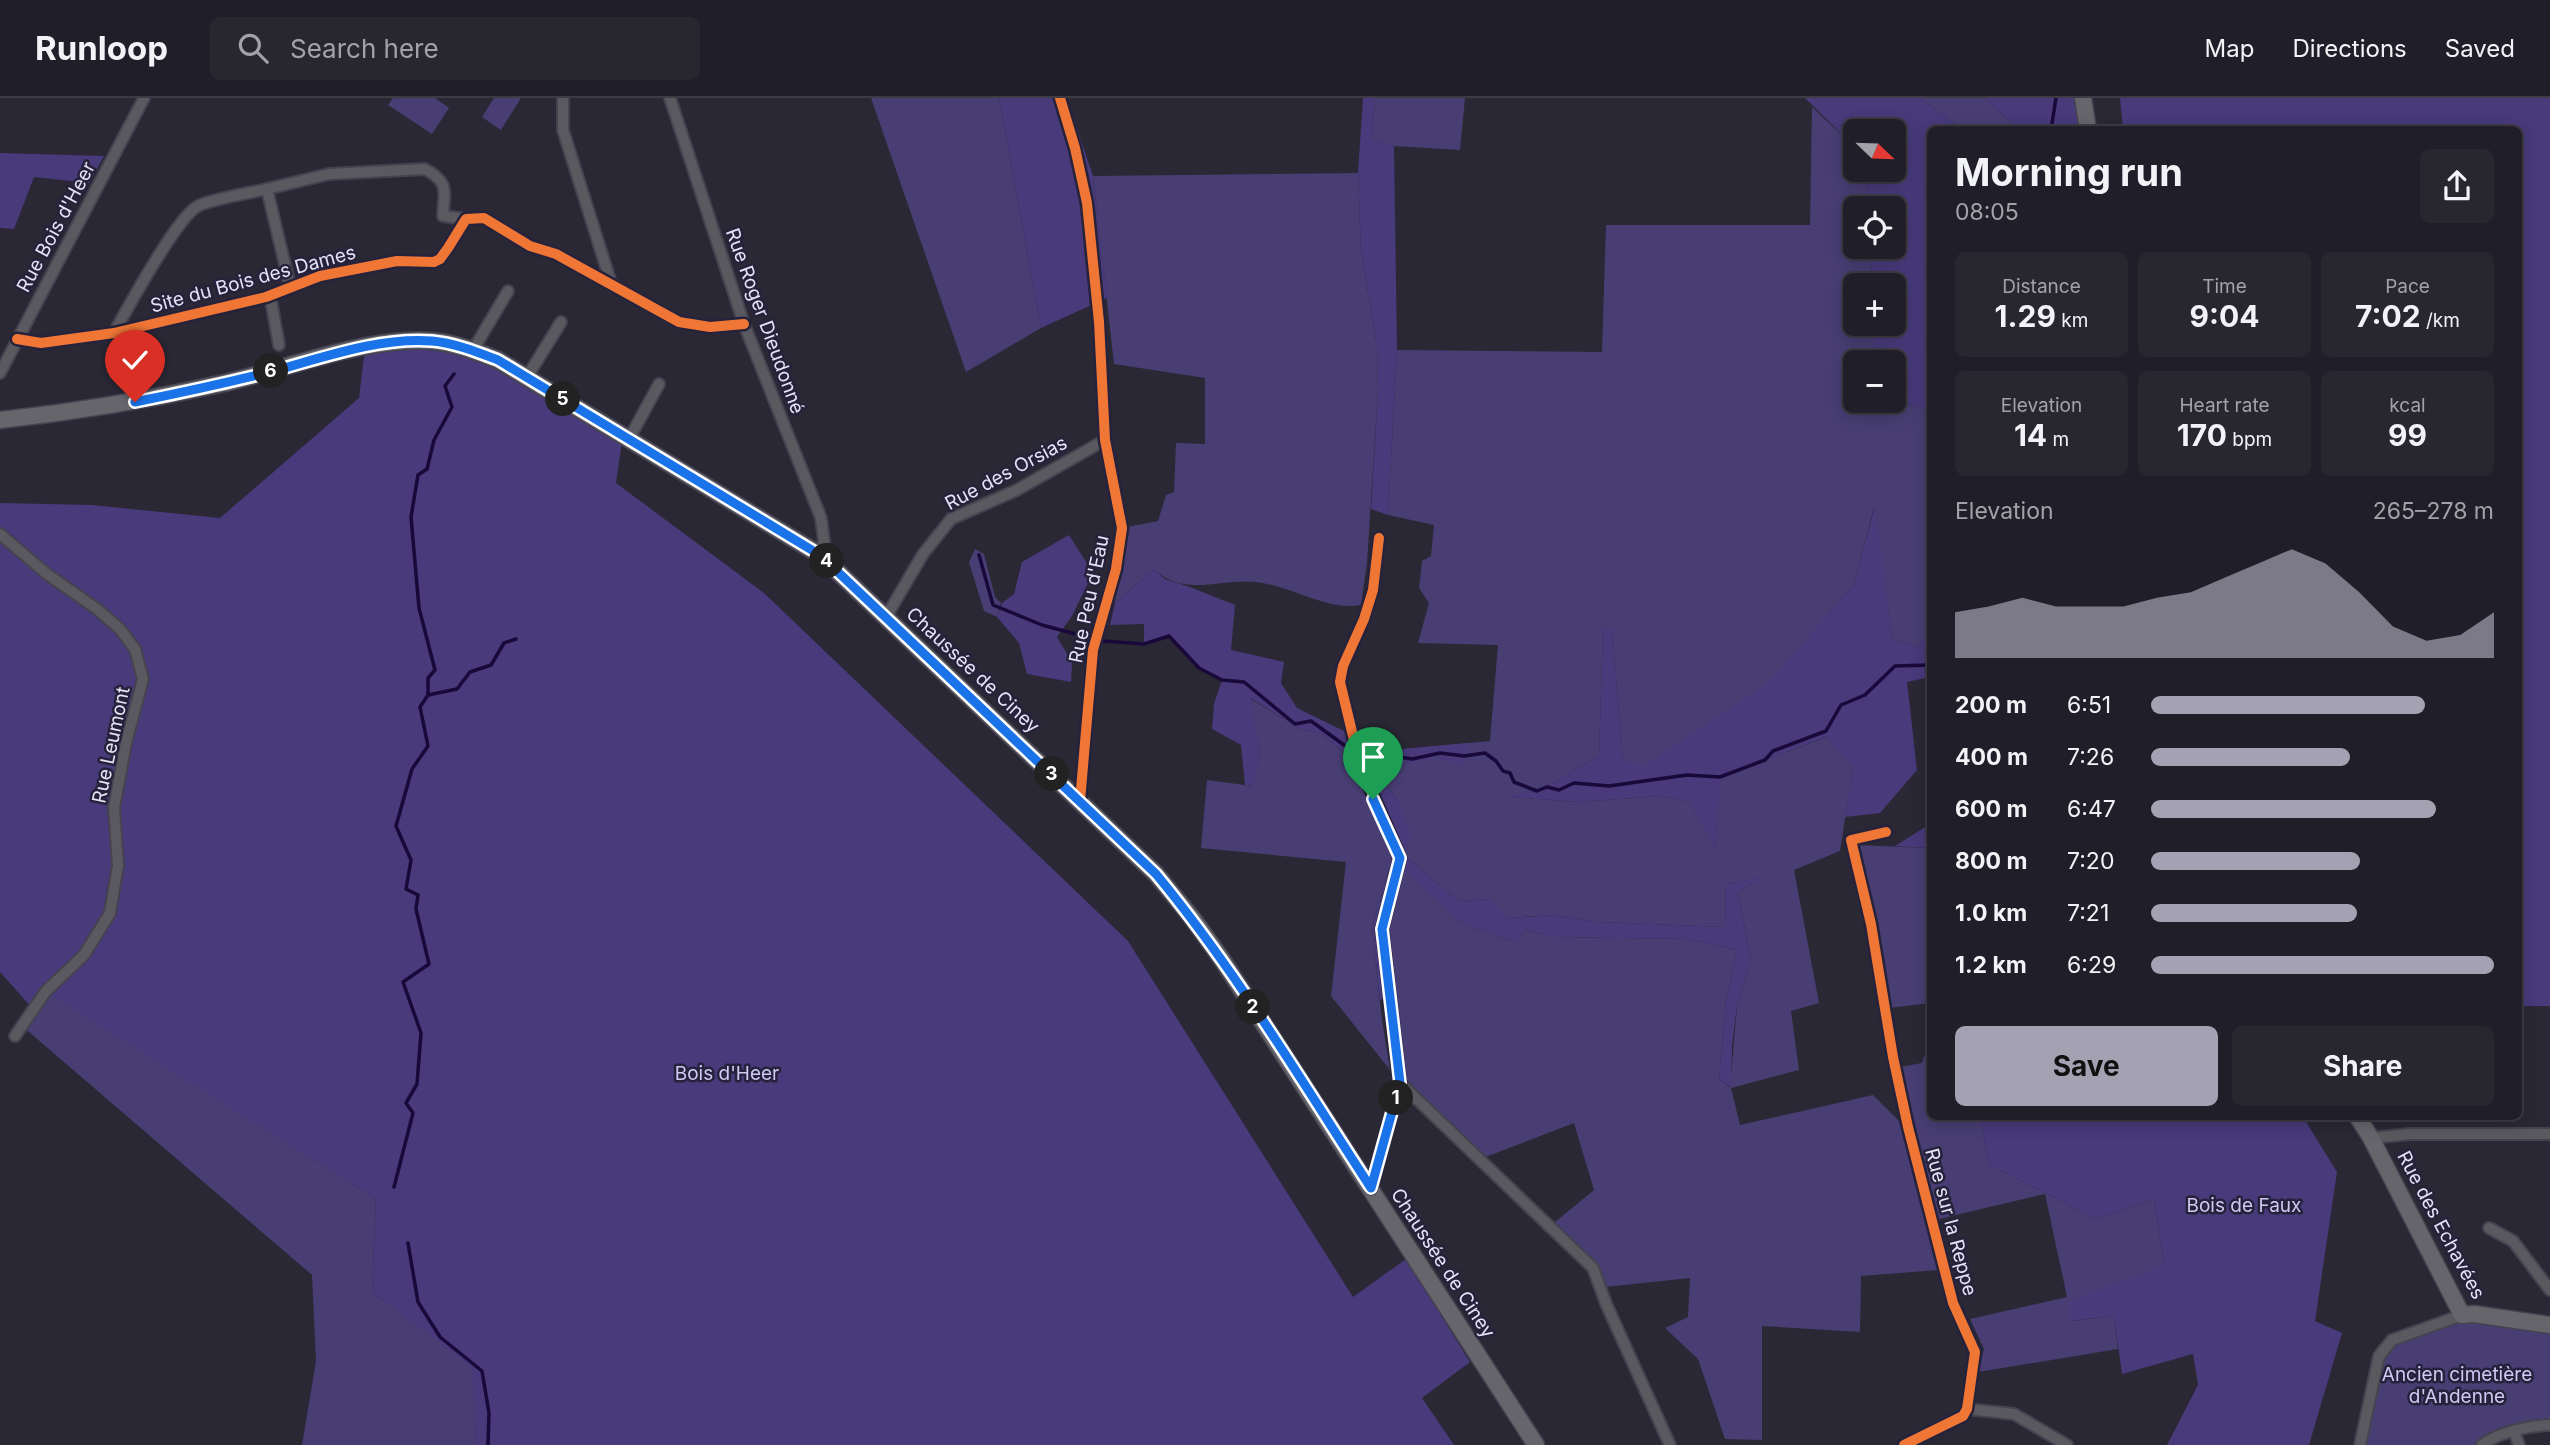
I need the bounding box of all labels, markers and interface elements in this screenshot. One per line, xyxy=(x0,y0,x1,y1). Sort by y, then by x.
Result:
search box xyxy=(210,17,700,80)
text: Runloop xyxy=(35,28,168,68)
icon: search xyxy=(234,29,272,67)
text: Search here xyxy=(290,33,439,64)
text: Map xyxy=(2205,34,2254,63)
text: Directions xyxy=(2292,34,2407,63)
text: Saved xyxy=(2445,34,2515,63)
north arrow xyxy=(1843,119,1906,182)
map controls xyxy=(1843,119,1906,413)
text: Morning run xyxy=(1955,149,2183,195)
button: share xyxy=(2420,149,2494,223)
street label: Rue Bois d'Heer xyxy=(12,158,100,296)
button: locate xyxy=(1843,196,1906,259)
text: 08:05 xyxy=(1955,198,2019,226)
street label: Rue Roger Dieudonné xyxy=(721,225,809,417)
street label: Site du Bois des Dames xyxy=(148,241,358,317)
button: + xyxy=(1843,273,1906,336)
text: Distance xyxy=(2002,275,2081,298)
text: Time xyxy=(2202,275,2247,298)
text: Pace xyxy=(2385,275,2430,298)
text: 1.29 xyxy=(1995,298,2056,334)
text: 9:04 xyxy=(2189,298,2260,334)
text: 7:02 xyxy=(2355,298,2421,334)
text: km xyxy=(2056,309,2088,332)
text: /km xyxy=(2421,309,2460,332)
pin xyxy=(105,330,165,402)
icon: check xyxy=(116,341,154,379)
button: − xyxy=(1843,350,1906,413)
pin: 6 xyxy=(254,354,288,388)
text: 6 xyxy=(264,359,277,382)
pin: 5 xyxy=(546,382,580,416)
text: 5 xyxy=(556,387,569,410)
text: Elevation xyxy=(2001,394,2082,417)
text: Heart rate xyxy=(2180,394,2270,417)
text: kcal xyxy=(2389,394,2426,417)
text: 14 xyxy=(2014,417,2047,453)
text: 170 xyxy=(2177,417,2227,453)
text: 99 xyxy=(2388,417,2427,453)
text: m xyxy=(2047,428,2069,451)
text: bpm xyxy=(2227,428,2272,451)
street label: Rue des Orsias xyxy=(941,431,1071,515)
text: Elevation xyxy=(1955,497,2054,525)
text: 265–278 m xyxy=(2373,497,2494,525)
street label: Rue Peu d'Eau xyxy=(1064,533,1114,665)
pin: 4 xyxy=(810,544,844,578)
text: 4 xyxy=(820,549,833,572)
street label: Chaussée de Ciney xyxy=(902,602,1045,738)
street label: Rue Leumont xyxy=(87,685,135,805)
text: 200 m xyxy=(1955,691,2027,719)
text: 6:51 xyxy=(2067,691,2111,719)
pin xyxy=(1343,727,1403,799)
icon: arrive xyxy=(1354,738,1392,776)
text: 400 m xyxy=(1955,743,2028,771)
text: 7:26 xyxy=(2067,743,2114,771)
pin: 3 xyxy=(1034,756,1070,792)
text: 3 xyxy=(1045,762,1058,785)
text: 600 m xyxy=(1955,795,2027,823)
text: 6:47 xyxy=(2067,795,2116,823)
text: 800 m xyxy=(1955,847,2027,875)
text: 7:20 xyxy=(2067,847,2114,875)
text: 1.0 km xyxy=(1955,899,2027,927)
text: 7:21 xyxy=(2067,899,2109,927)
text: 1.2 km xyxy=(1955,951,2027,979)
text: 6:29 xyxy=(2067,951,2116,979)
pin: 2 xyxy=(1236,990,1270,1024)
text: 2 xyxy=(1247,995,1258,1018)
button: Save xyxy=(1955,1026,2218,1106)
button: Share xyxy=(2232,1026,2494,1106)
park label: Bois d'Heer xyxy=(675,1062,779,1085)
pin: 1 xyxy=(1378,1080,1414,1116)
text: 1 xyxy=(1391,1086,1400,1109)
street label: Rue sur la Reppe xyxy=(1920,1146,1982,1298)
street label: Rue des Echavées xyxy=(2392,1147,2490,1303)
street label: Chaussée de Ciney xyxy=(1386,1184,1500,1342)
park label: Bois de Faux xyxy=(2187,1194,2301,1217)
park label: Ancien cimetière d'Andenne xyxy=(2382,1363,2532,1408)

